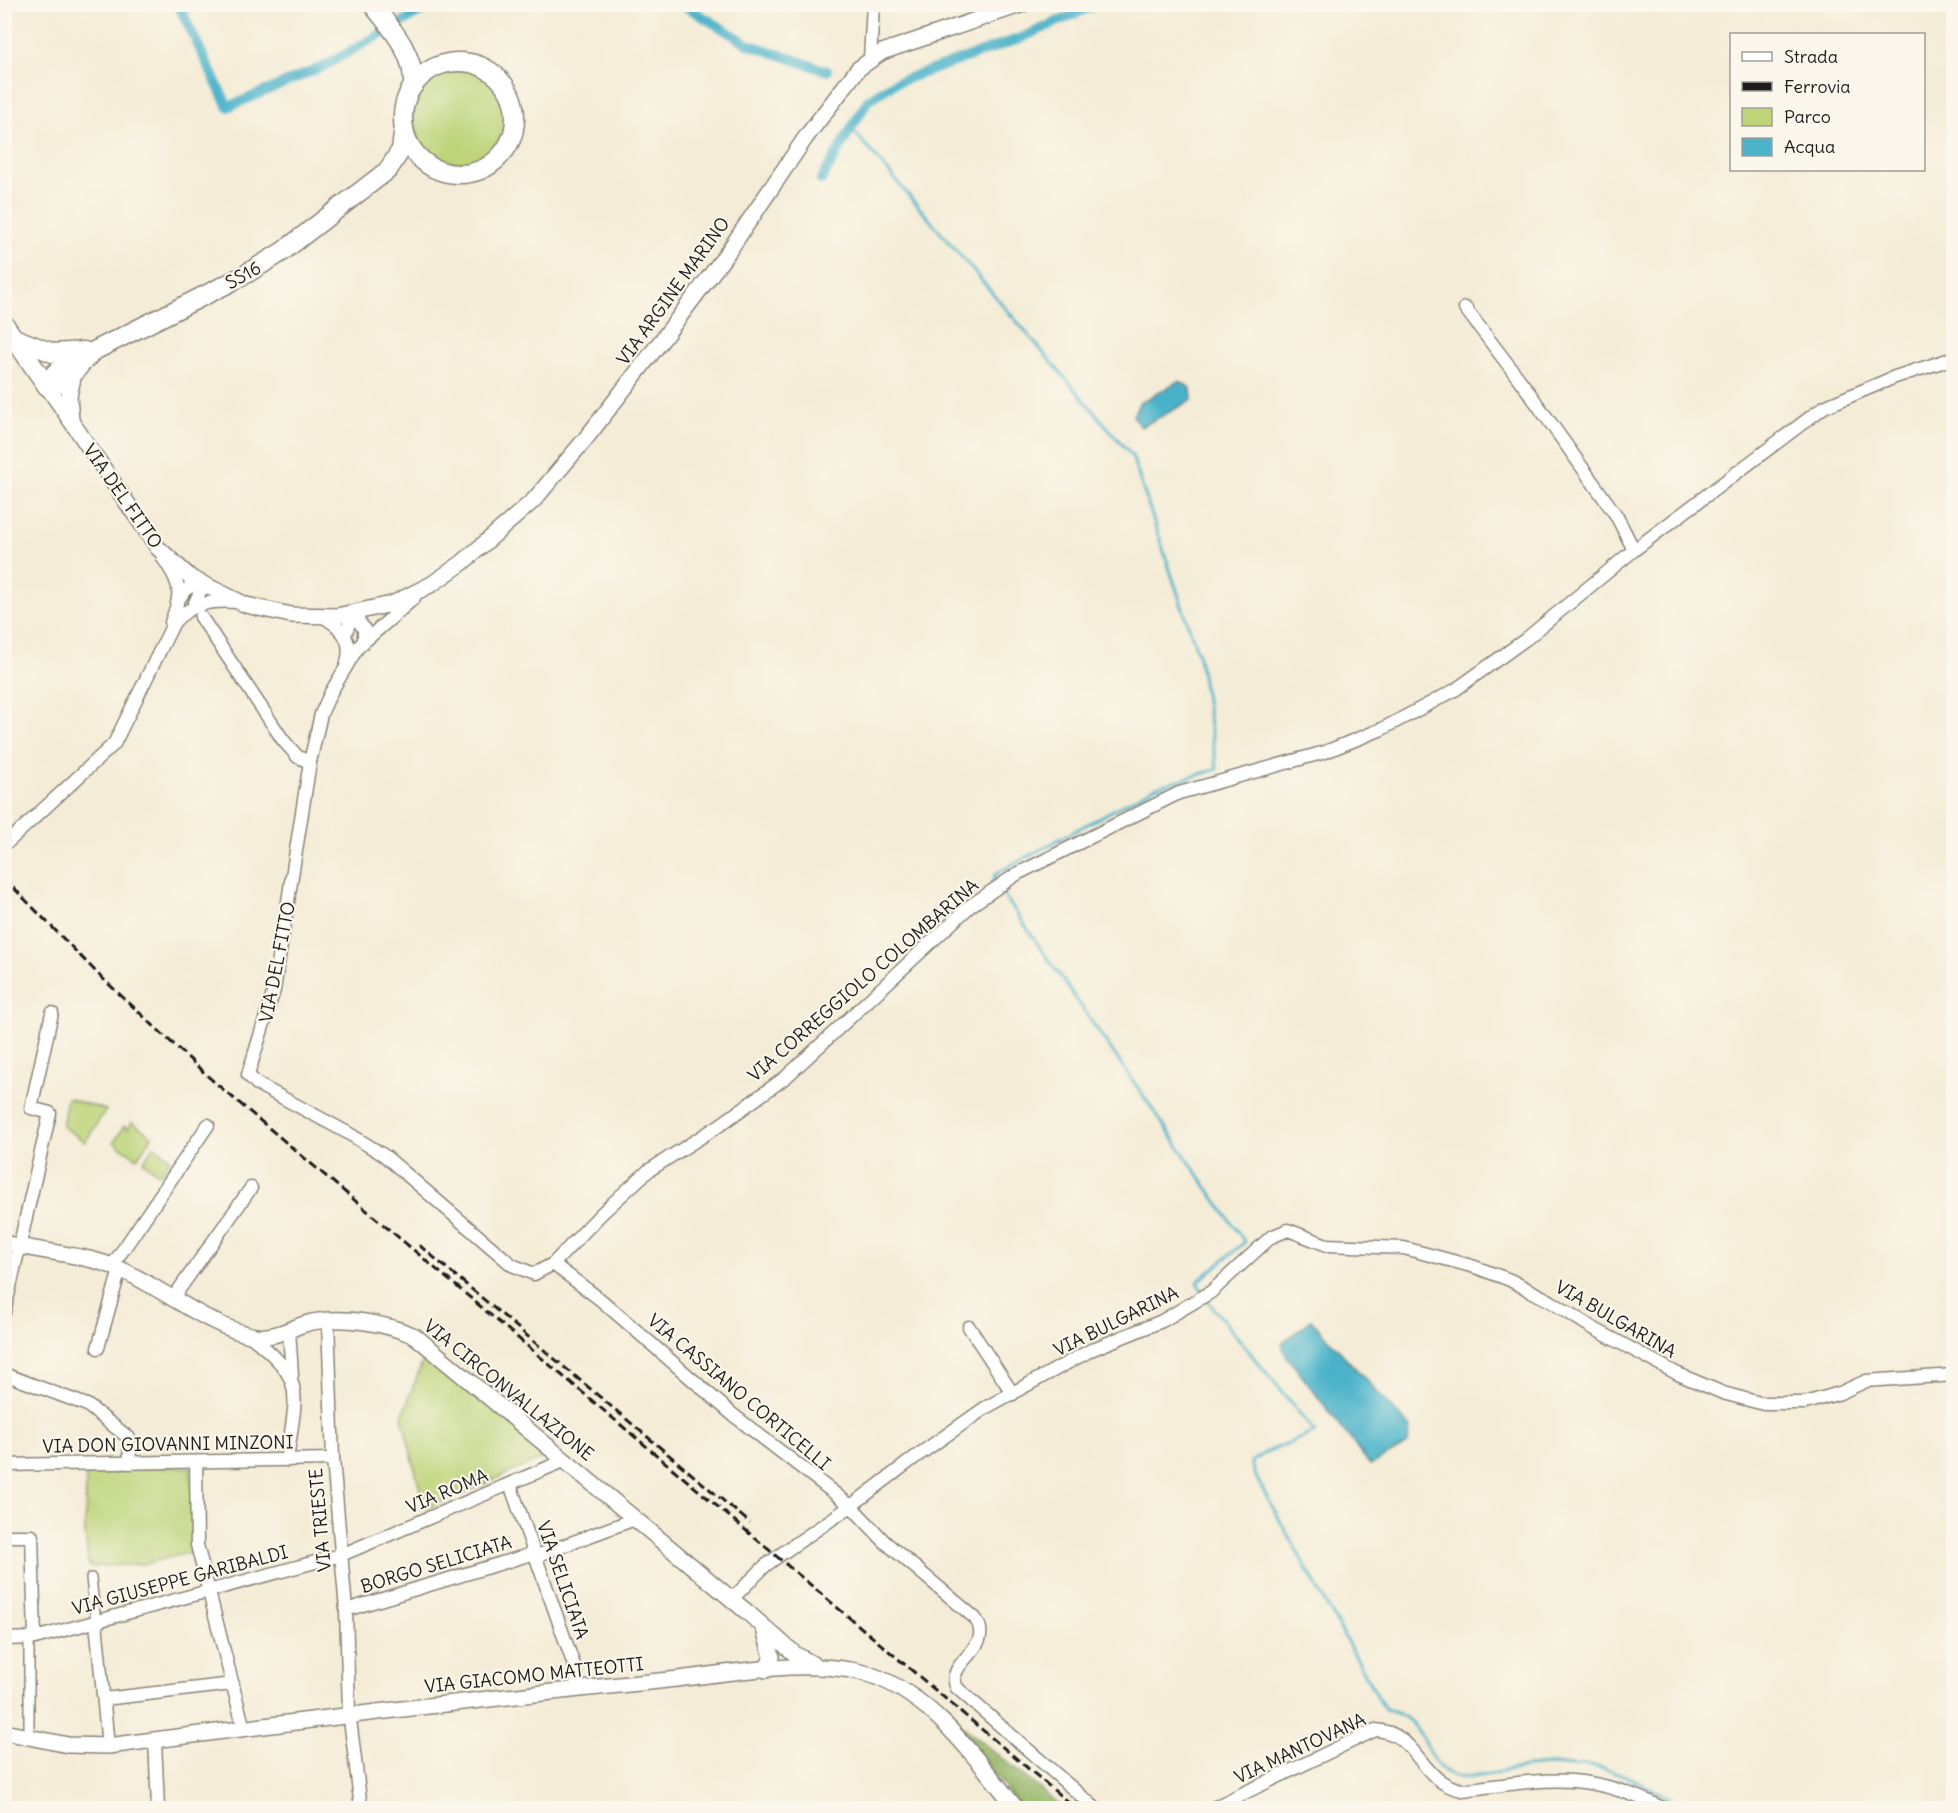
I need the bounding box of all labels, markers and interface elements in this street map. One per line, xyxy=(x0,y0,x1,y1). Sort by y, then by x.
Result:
legend xyxy=(1730,33,1925,171)
text: Strada xyxy=(1784,45,1838,68)
text: Ferrovia xyxy=(1784,75,1851,98)
text: Parco xyxy=(1784,105,1831,128)
text: Acqua xyxy=(1784,135,1835,158)
street label: VIA ARGINE MARINO xyxy=(611,212,735,370)
street label: SS16 xyxy=(221,256,265,294)
street label: VIA DEL FITTO xyxy=(78,439,168,553)
street label: VIA CORREGGIOLO COLOMBARINA xyxy=(743,874,983,1086)
street label: VIA DEL FITTO xyxy=(254,900,300,1024)
street label: VIA BULGARINA xyxy=(1551,1275,1681,1363)
street label: VIA BULGARINA xyxy=(1050,1281,1182,1361)
street label: VIA CASSIANO CORTICELLI xyxy=(643,1309,835,1475)
street label: VIA CIRCONVALLAZIONE xyxy=(419,1314,599,1466)
street label: VIA DON GIOVANNI MINZONI xyxy=(42,1430,294,1458)
street label: VIA ROMA xyxy=(403,1464,491,1518)
street label: VIA TRIESTE xyxy=(304,1467,336,1573)
street label: VIA SELICIATA xyxy=(532,1518,594,1642)
street label: BORGO SELICIATA xyxy=(358,1530,514,1598)
street label: VIA GIUSEPPE GARIBALDI xyxy=(70,1540,291,1620)
street label: VIA GIACOMO MATTEOTTI xyxy=(423,1652,645,1698)
street label: VIA MANTOVANA xyxy=(1231,1707,1369,1789)

